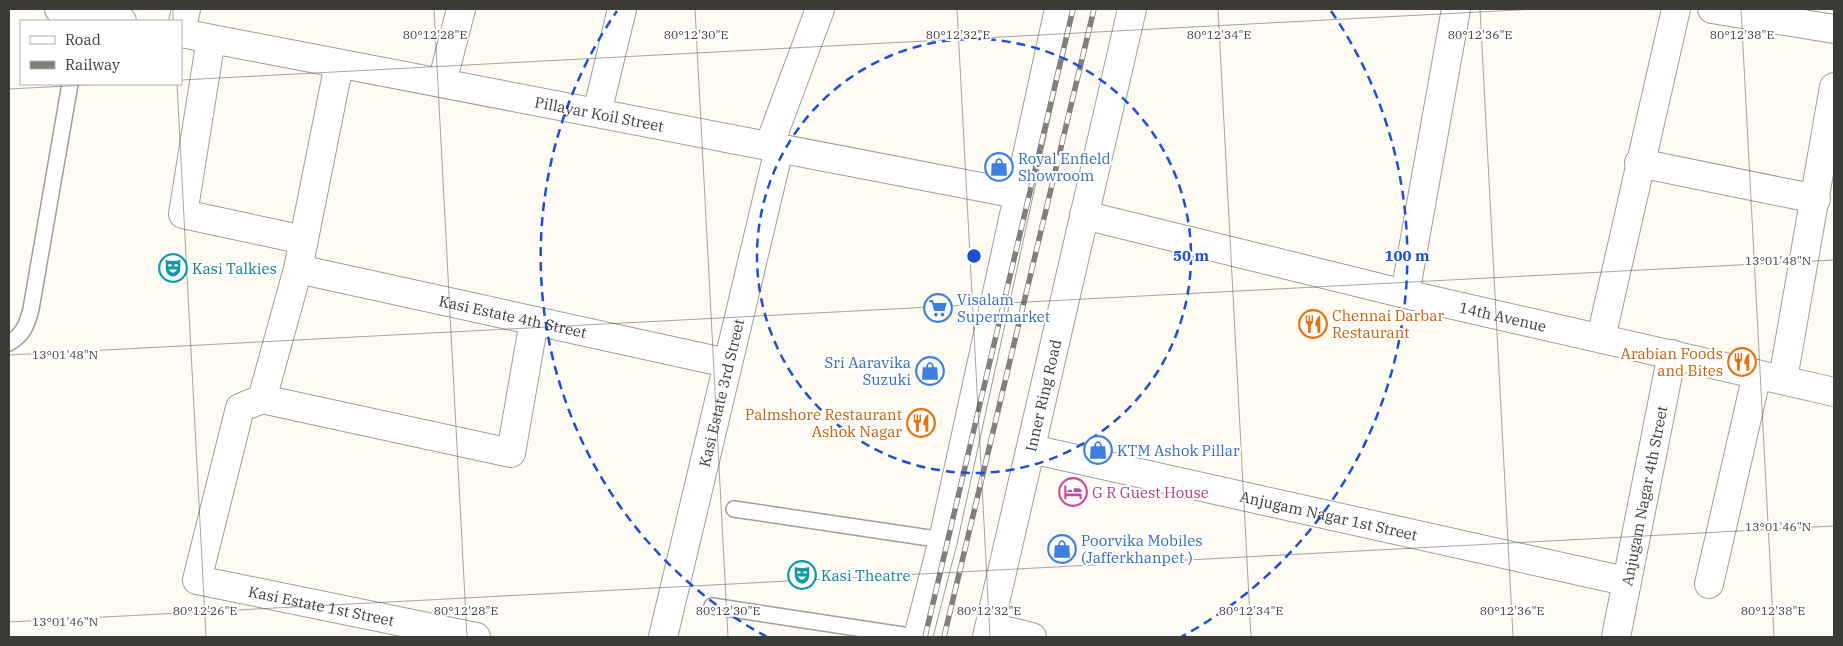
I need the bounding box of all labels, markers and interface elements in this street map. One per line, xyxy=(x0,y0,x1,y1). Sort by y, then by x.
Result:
legend xyxy=(20,20,182,85)
text: 80°12'28"E xyxy=(403,27,467,42)
text: 80°12'30"E xyxy=(664,27,728,42)
text: 80°12'32"E xyxy=(926,27,990,42)
text: 80°12'34"E xyxy=(1187,27,1251,42)
text: 80°12'36"E xyxy=(1448,27,1512,42)
text: 80°12'38"E xyxy=(1710,27,1774,42)
text: Road xyxy=(65,30,101,49)
text: Railway xyxy=(65,55,120,74)
street label: Pillayar Koil Street xyxy=(533,92,665,135)
place label: Royal Enfield Showroom xyxy=(1018,149,1111,185)
shop icon: Royal Enfield Showroom xyxy=(984,152,1014,182)
text: 50 m xyxy=(1173,246,1209,265)
text: 100 m xyxy=(1384,246,1430,265)
centre of rings xyxy=(965,247,983,265)
theatre icon: Kasi Talkies xyxy=(158,253,188,283)
text: 13°01'48"N xyxy=(1745,253,1811,268)
place label: Kasi Talkies xyxy=(192,259,277,278)
place label: Visalam Supermarket xyxy=(957,290,1050,326)
street label: Kasi Estate 4th Street xyxy=(437,291,588,341)
supermarket icon: Visalam Supermarket xyxy=(923,293,953,323)
street label: 14th Avenue xyxy=(1457,297,1548,336)
place label: Chennai Darbar Restaurant xyxy=(1332,306,1444,342)
restaurant icon: Chennai Darbar Restaurant xyxy=(1298,309,1328,339)
street label: Kasi Estate 3rd Street xyxy=(694,317,748,469)
street label: Inner Ring Road xyxy=(1021,337,1065,453)
place label: Arabian Foods and Bites xyxy=(1621,344,1723,380)
text: 13°01'48"N xyxy=(32,347,98,362)
restaurant icon: Arabian Foods and Bites xyxy=(1727,347,1757,377)
place label: Sri Aaravika Suzuki xyxy=(825,353,911,389)
shop icon: Sri Aaravika Suzuki xyxy=(915,356,945,386)
street label: Anjugam Nagar 4th Street xyxy=(1617,404,1671,588)
place label: Palmshore Restaurant Ashok Nagar xyxy=(745,405,902,441)
restaurant icon: Palmshore Restaurant Ashok Nagar xyxy=(906,408,936,438)
shop icon: KTM Ashok Pillar xyxy=(1083,435,1113,465)
place label: KTM Ashok Pillar xyxy=(1117,441,1240,460)
hotel icon: G R Guest House xyxy=(1058,477,1088,507)
place label: G R Guest House xyxy=(1092,483,1209,502)
street label: Anjugam Nagar 1st Street xyxy=(1238,486,1419,544)
text: 13°01'46"N xyxy=(1745,519,1811,534)
place label: Poorvika Mobiles (Jafferkhanpet ) xyxy=(1081,531,1203,567)
shop icon: Poorvika Mobiles (Jafferkhanpet ) xyxy=(1047,534,1077,564)
theatre icon: Kasi Theatre xyxy=(787,560,817,590)
place label: Kasi Theatre xyxy=(821,566,910,585)
street label: Kasi Estate 1st Street xyxy=(247,581,396,630)
text: 80°12'26"E xyxy=(173,603,237,618)
text: 80°12'28"E xyxy=(434,603,498,618)
text: 80°12'30"E xyxy=(696,603,760,618)
text: 80°12'32"E xyxy=(957,603,1021,618)
text: 80°12'34"E xyxy=(1219,603,1283,618)
text: 80°12'36"E xyxy=(1480,603,1544,618)
text: 80°12'38"E xyxy=(1741,603,1805,618)
text: 13°01'46"N xyxy=(32,614,98,629)

